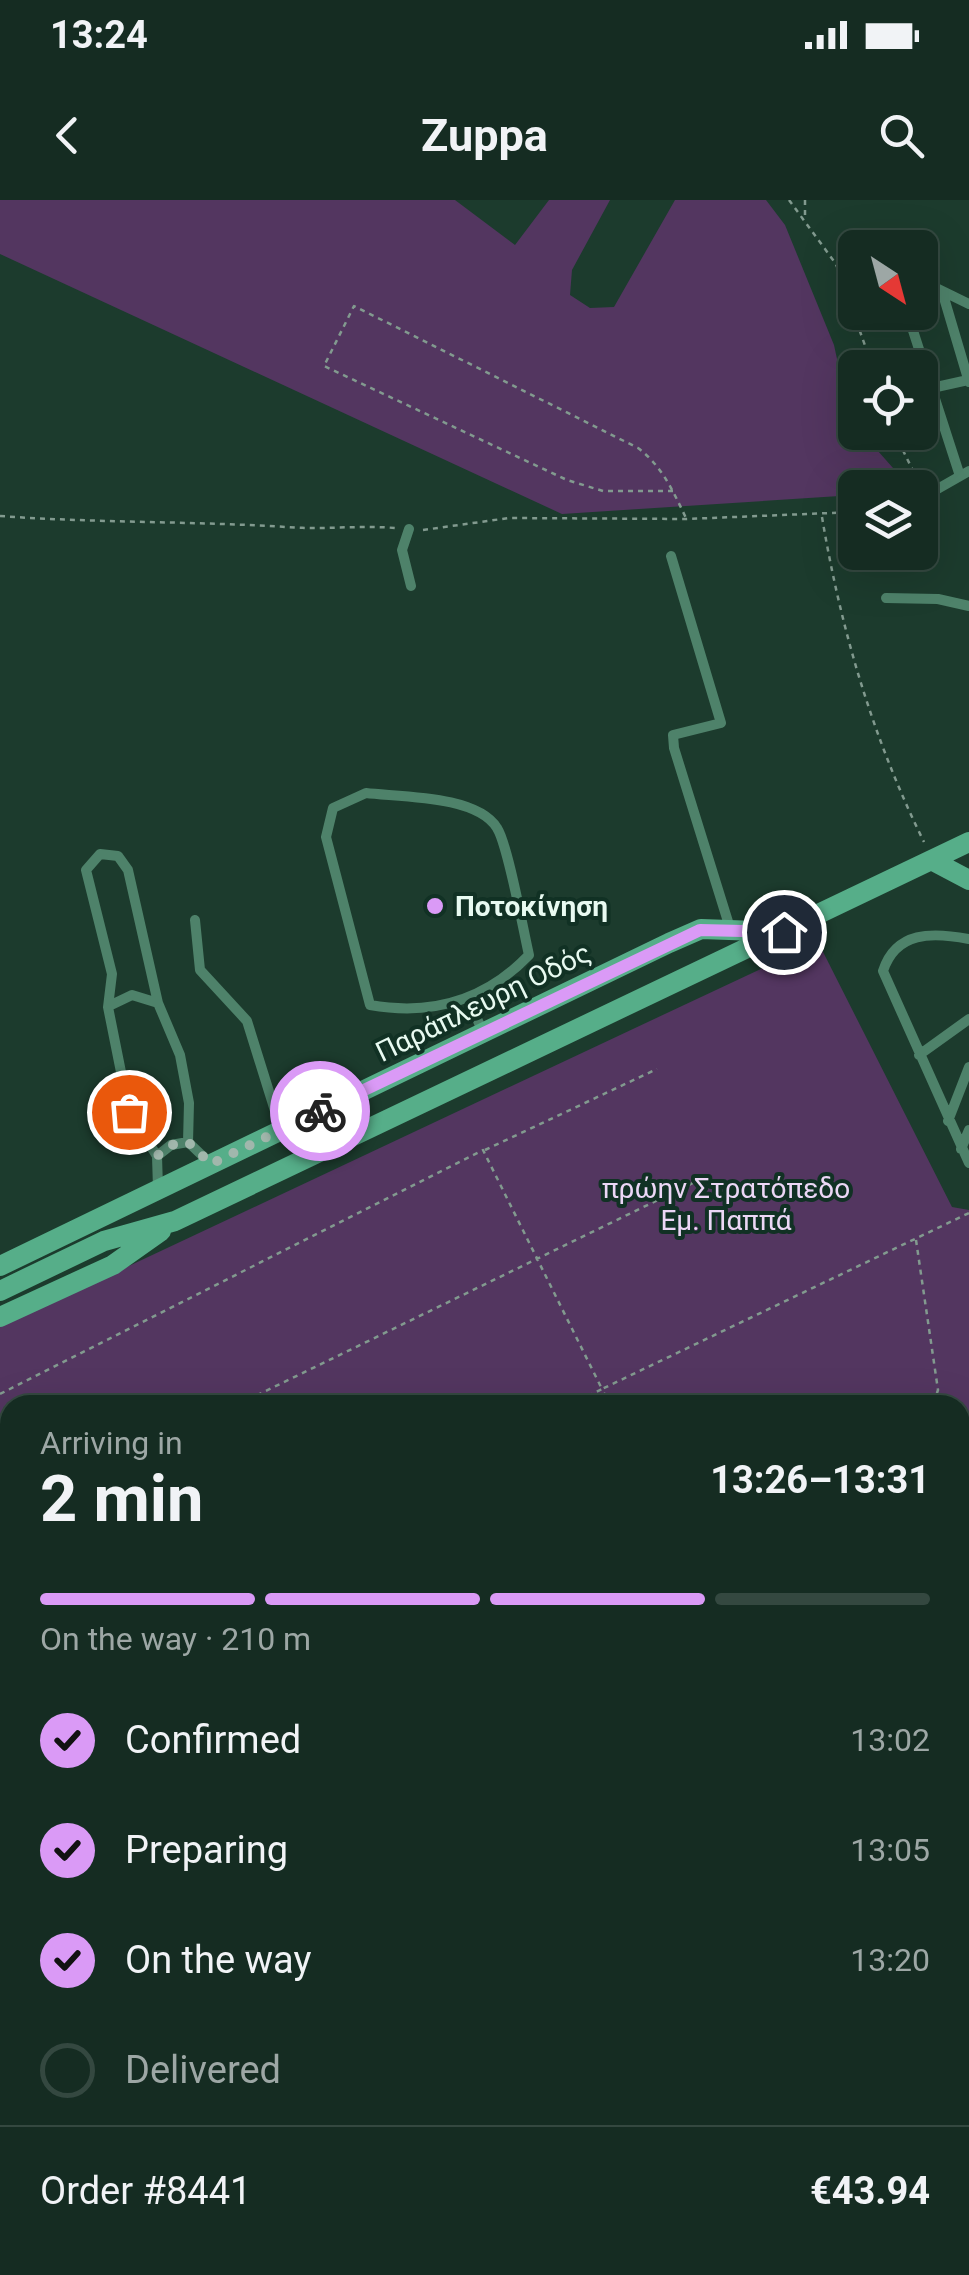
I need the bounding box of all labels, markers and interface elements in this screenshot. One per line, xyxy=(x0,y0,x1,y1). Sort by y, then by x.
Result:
text: 13:24 xyxy=(50,13,148,57)
icon: back xyxy=(40,108,95,163)
icon: search xyxy=(874,108,929,163)
text: Zuppa xyxy=(421,109,548,162)
north arrow xyxy=(838,230,938,330)
map controls xyxy=(838,230,938,570)
button: locate xyxy=(838,350,938,450)
button: layers xyxy=(838,470,938,570)
place label: Ποτοκίνηση xyxy=(455,890,608,923)
pin xyxy=(742,890,827,975)
marker: Ποτοκίνηση xyxy=(424,895,446,917)
icon: home xyxy=(757,905,812,960)
street label: Παράπλευρη Οδός xyxy=(370,936,596,1069)
courier xyxy=(270,1061,370,1161)
pin xyxy=(87,1070,172,1155)
icon: bike xyxy=(293,1084,348,1139)
icon: bag xyxy=(102,1085,157,1140)
park label: πρώην Στρατόπεδο Εμ. Παππά xyxy=(602,1172,850,1237)
text: Arriving in xyxy=(40,1424,183,1462)
text: 13:26–13:31 xyxy=(710,1458,930,1502)
text: 2 min xyxy=(40,1461,203,1537)
text: On the way · 210 m xyxy=(40,1620,311,1658)
icon: check xyxy=(40,1713,95,1768)
text: Confirmed xyxy=(125,1718,301,1762)
text: 13:02 xyxy=(850,1721,930,1759)
icon: check xyxy=(40,1823,95,1878)
text: Preparing xyxy=(125,1828,288,1872)
text: 13:05 xyxy=(850,1831,930,1869)
icon: check xyxy=(40,1933,95,1988)
text: On the way xyxy=(125,1938,311,1982)
text: 13:20 xyxy=(850,1941,930,1979)
text: Delivered xyxy=(125,2048,281,2092)
text: Order #8441 xyxy=(40,2169,251,2213)
text: €43.94 xyxy=(810,2169,930,2213)

